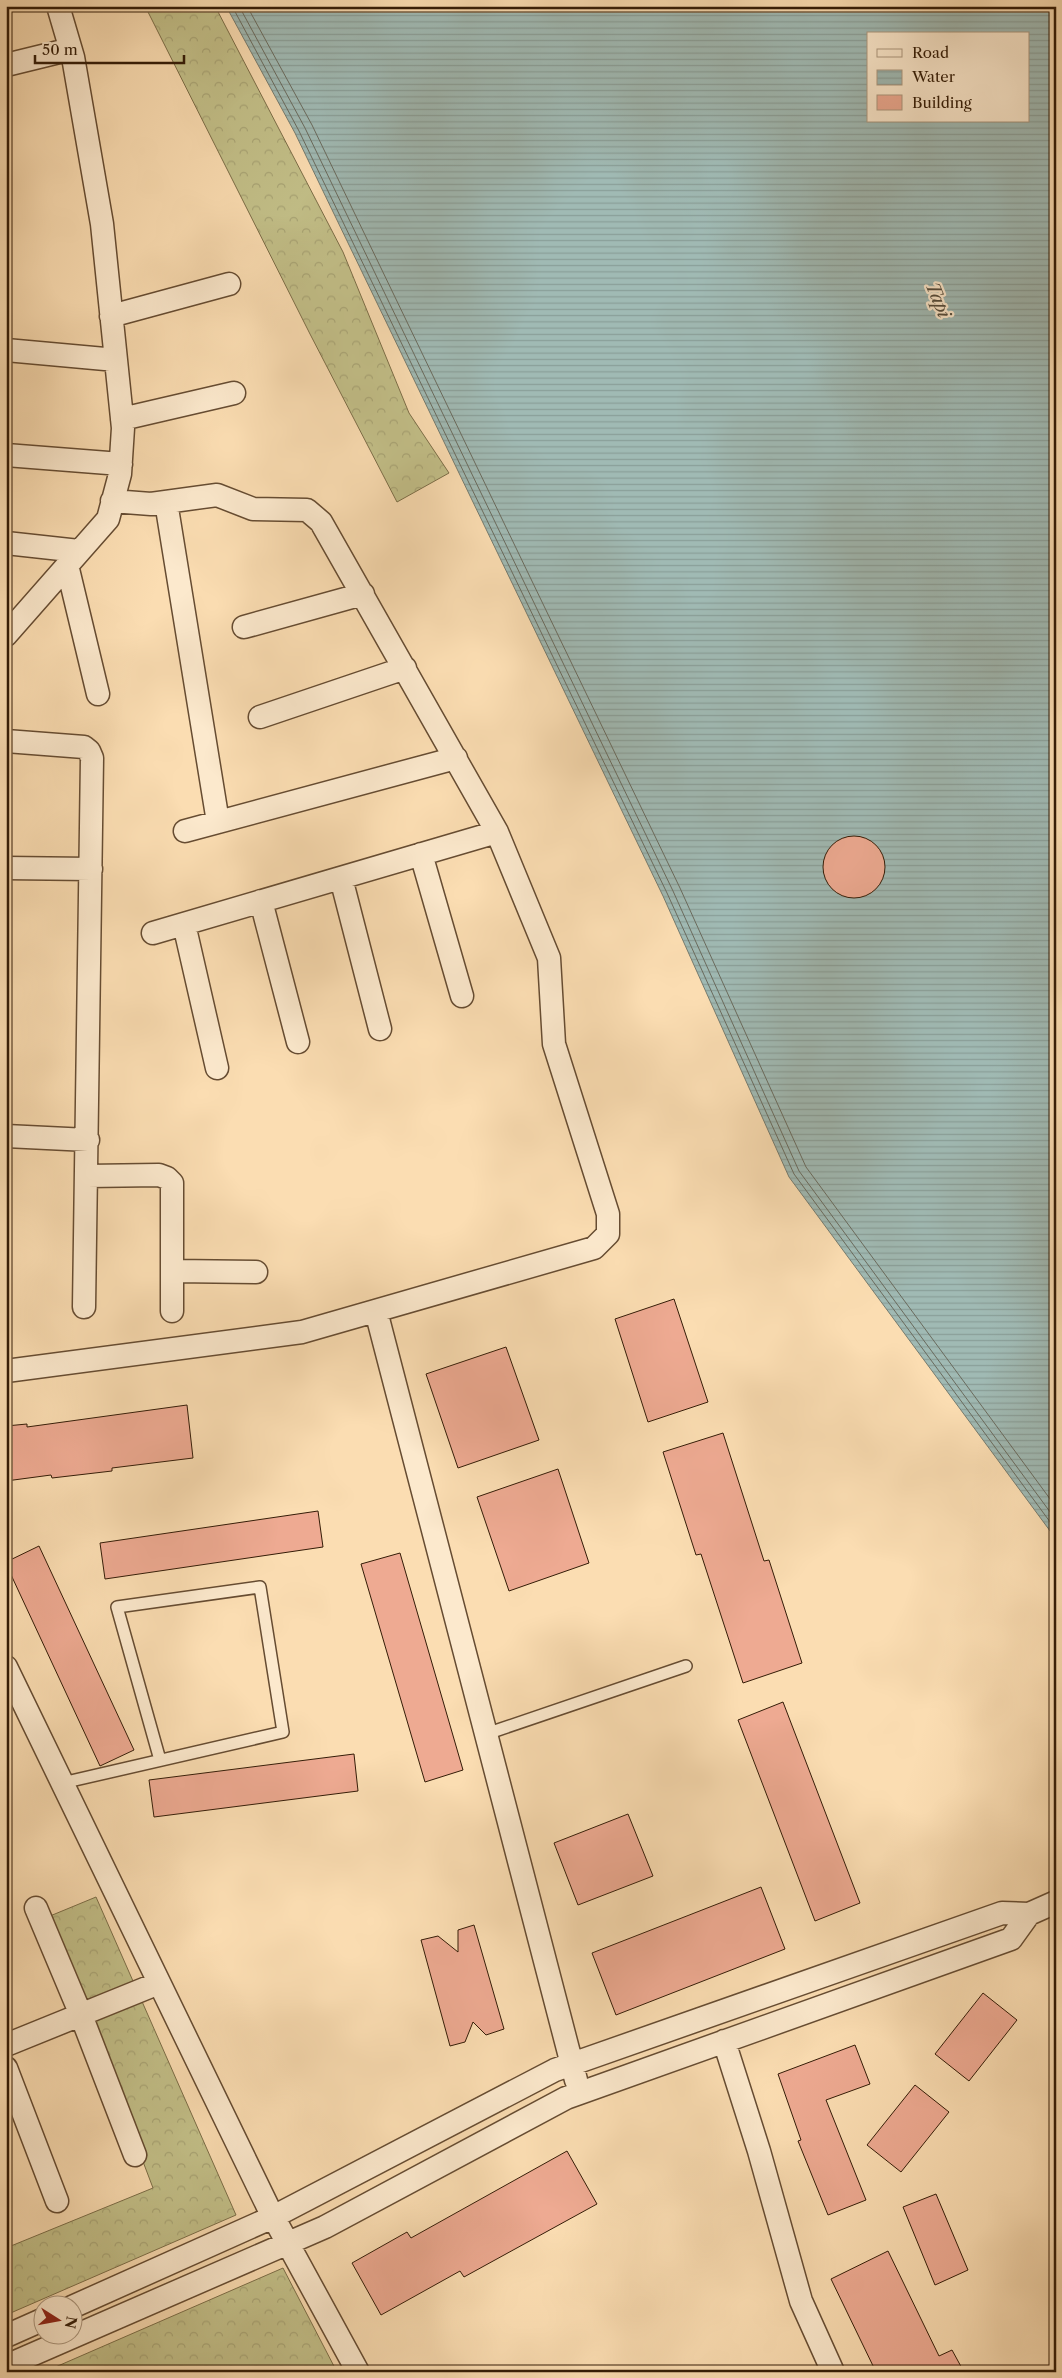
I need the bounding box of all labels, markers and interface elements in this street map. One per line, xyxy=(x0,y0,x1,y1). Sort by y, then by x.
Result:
scale bar xyxy=(35,32,184,64)
legend xyxy=(867,32,1030,122)
text: 50 m xyxy=(42,40,78,59)
text: Road xyxy=(912,43,949,62)
text: Water xyxy=(911,67,956,86)
text: Building xyxy=(912,93,972,112)
water label: Tapi xyxy=(921,279,956,322)
north arrow xyxy=(32,2296,82,2346)
text: N xyxy=(61,2315,81,2330)

